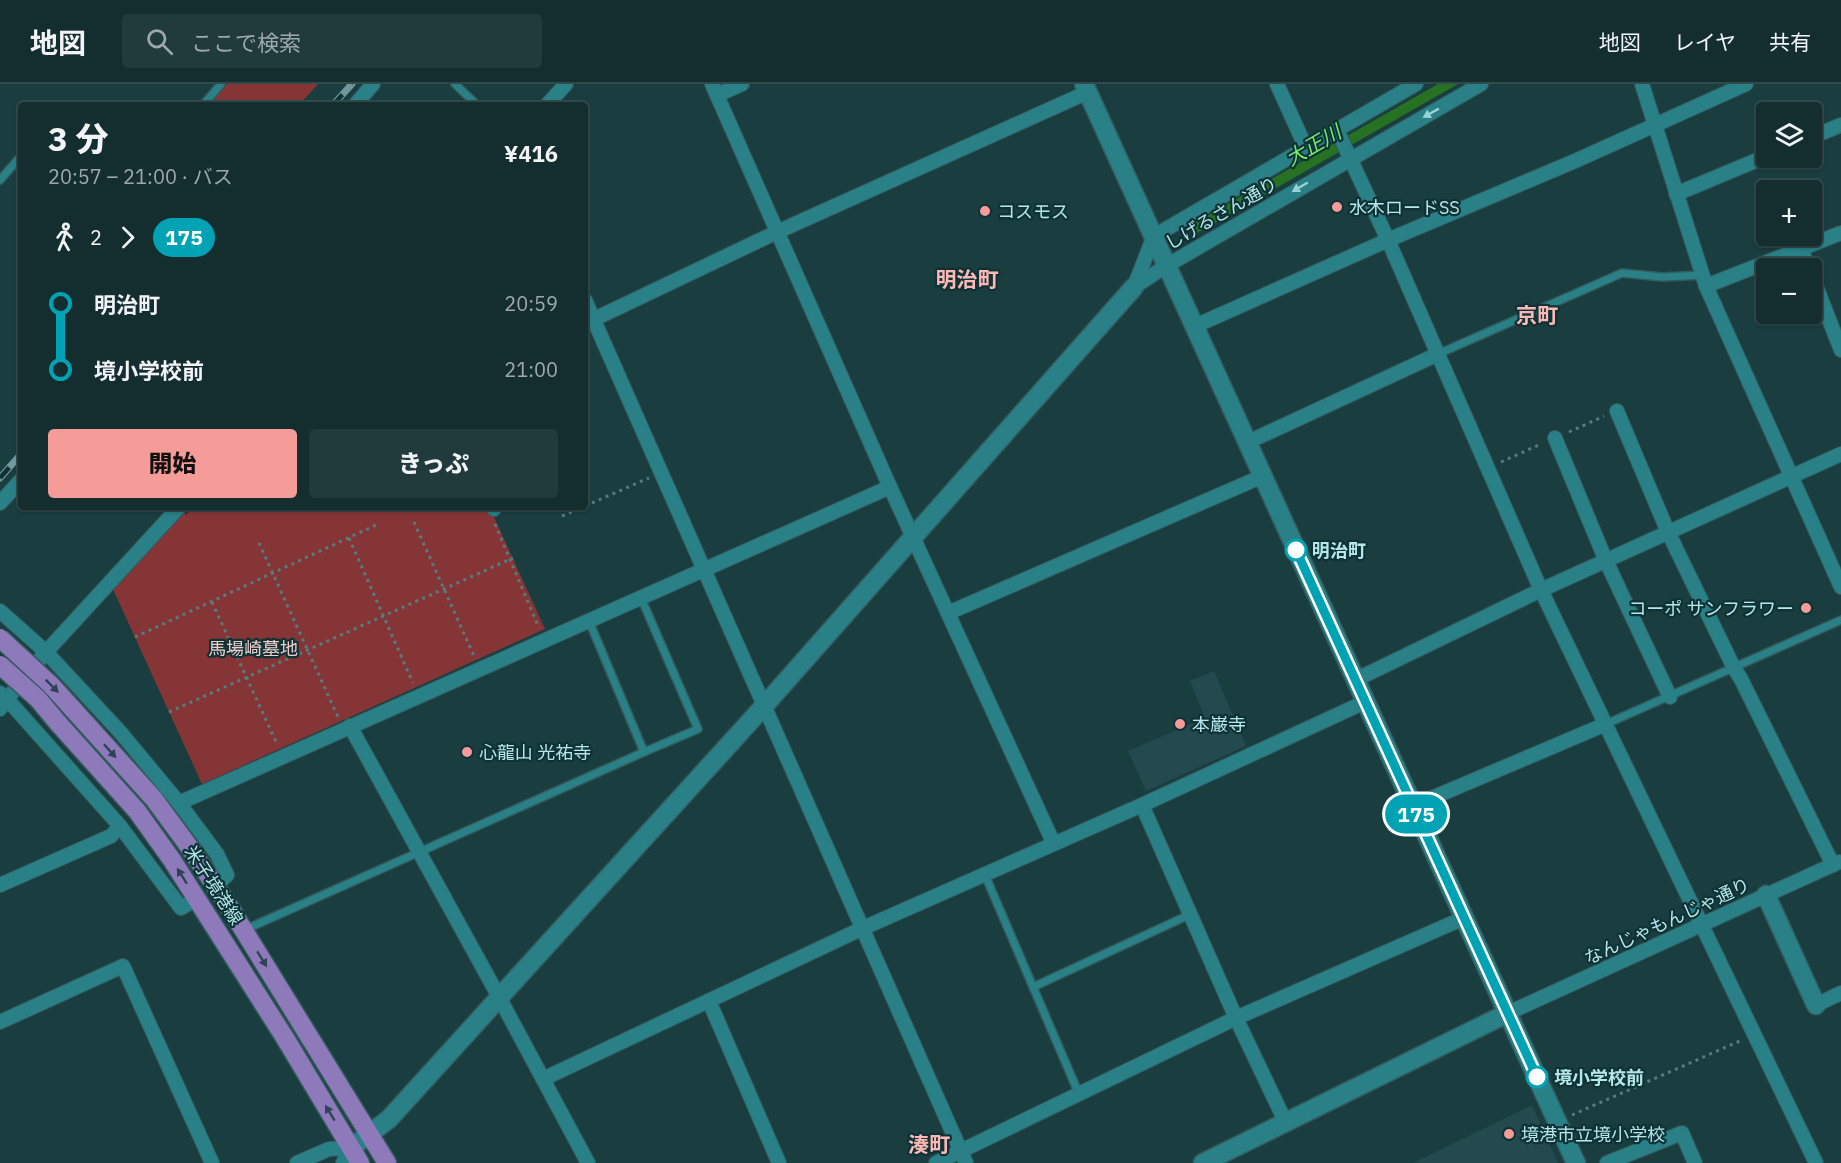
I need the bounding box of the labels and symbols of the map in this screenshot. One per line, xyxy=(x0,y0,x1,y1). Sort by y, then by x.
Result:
one-way arrow xyxy=(1422,108,1439,118)
water label: 大正川 xyxy=(1280,117,1347,172)
street label: しげるさん通り xyxy=(1161,172,1281,254)
one-way arrow xyxy=(1292,182,1308,193)
place label: 水木ロードSS xyxy=(1349,196,1460,219)
place label: コスモス xyxy=(997,200,1069,223)
marker: 水木ロードSS xyxy=(1330,200,1344,214)
marker: コスモス xyxy=(978,204,992,218)
district label: 明治町 xyxy=(936,265,999,293)
district label: 京町 xyxy=(1516,301,1558,329)
marker: 明治町 xyxy=(1285,539,1307,561)
place label: 明治町 xyxy=(1312,539,1366,562)
place label: コーポ サンフラワー xyxy=(1628,597,1794,620)
marker: コーポ サンフラワー xyxy=(1799,601,1813,615)
park label: 馬場崎墓地 xyxy=(208,637,298,660)
one-way arrow xyxy=(44,679,58,693)
place label: 本巌寺 xyxy=(1192,713,1246,736)
marker: 本巌寺 xyxy=(1173,717,1187,731)
place label: 心龍山 光祐寺 xyxy=(479,741,591,764)
one-way arrow xyxy=(103,743,117,758)
marker: 心龍山 光祐寺 xyxy=(460,745,474,759)
line badge: 175 xyxy=(1382,794,1450,834)
street label: 米子境港線 xyxy=(180,841,248,929)
one-way arrow xyxy=(177,868,188,884)
street label: なんじゃもんじゃ通り xyxy=(1581,873,1753,969)
one-way arrow xyxy=(256,951,267,967)
marker: 境小学校前 xyxy=(1526,1066,1548,1088)
place label: 境小学校前 xyxy=(1554,1066,1644,1089)
one-way arrow xyxy=(324,1105,335,1121)
place label: 境港市立境小学校 xyxy=(1521,1123,1665,1146)
marker: 境港市立境小学校 xyxy=(1502,1127,1516,1141)
district label: 湊町 xyxy=(908,1130,950,1158)

